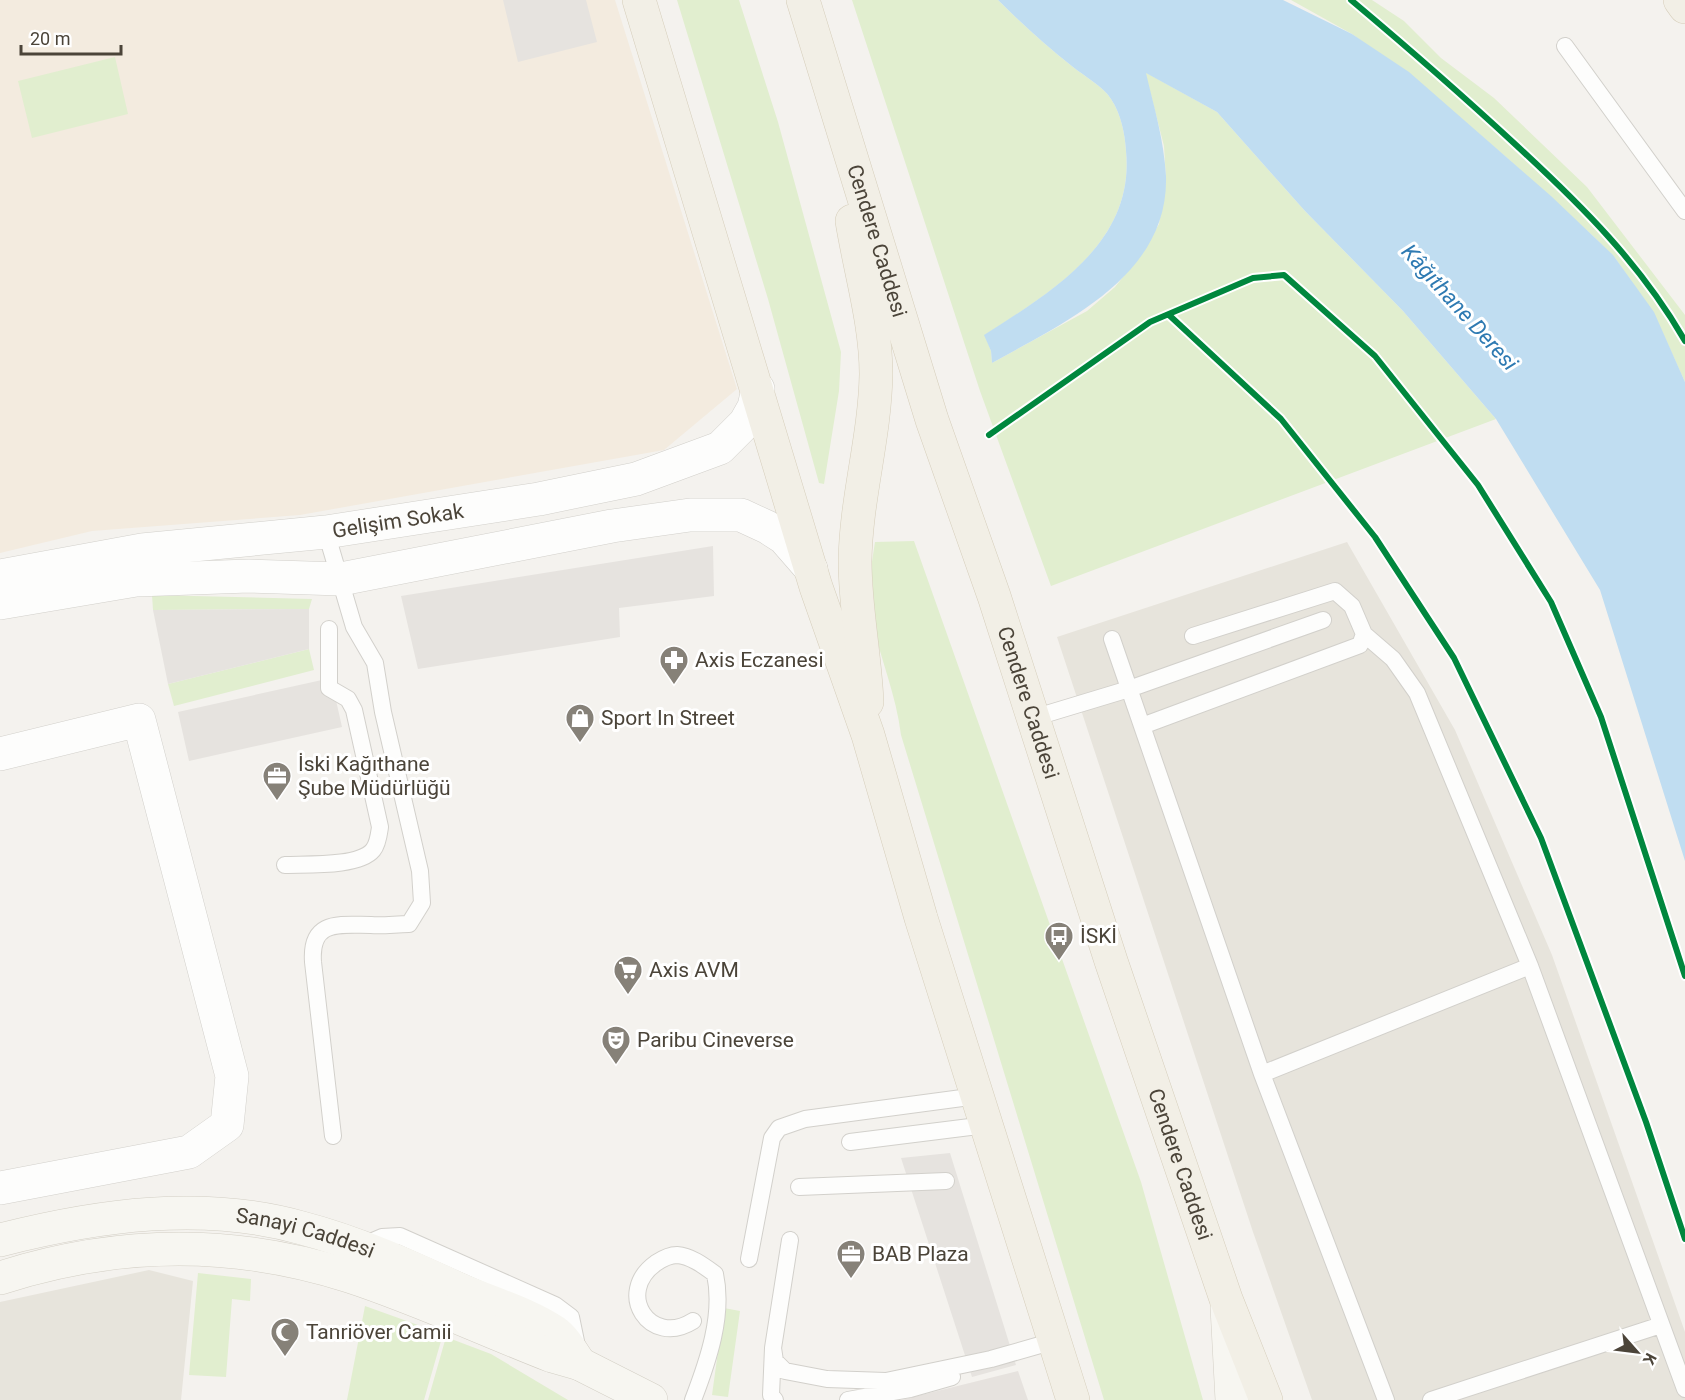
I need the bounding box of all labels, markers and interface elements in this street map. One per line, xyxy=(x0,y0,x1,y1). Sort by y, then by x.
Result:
scale bar xyxy=(21,18,122,56)
text: 20 m xyxy=(30,28,70,49)
street label: Cendere Caddesi xyxy=(842,162,912,320)
water label: Kâğıthane Deresi xyxy=(1396,239,1523,376)
street label: Gelişim Sokak xyxy=(331,499,466,543)
street label: Cendere Caddesi xyxy=(993,624,1064,782)
pharmacy icon: Axis Eczanesi xyxy=(658,644,690,686)
place label: Axis Eczanesi xyxy=(695,648,824,672)
shop icon: Sport In Street xyxy=(564,702,596,744)
place label: Sport In Street xyxy=(601,706,735,730)
place label: İski Kağıthane Şube Müdürlüğü xyxy=(298,752,451,800)
office icon: İski Kağıthane Şube Müdürlüğü xyxy=(261,760,293,802)
bus stop icon: İSKİ xyxy=(1043,920,1075,962)
place label: İSKİ xyxy=(1080,924,1117,948)
supermarket icon: Axis AVM xyxy=(612,954,644,996)
place label: Axis AVM xyxy=(649,958,739,982)
theatre icon: Paribu Cineverse xyxy=(600,1024,632,1066)
place label: Paribu Cineverse xyxy=(637,1028,794,1052)
street label: Cendere Caddesi xyxy=(1143,1085,1217,1243)
street label: Sanayi Caddesi xyxy=(235,1203,378,1263)
office icon: BAB Plaza xyxy=(835,1238,867,1280)
place label: BAB Plaza xyxy=(872,1242,969,1266)
mosque icon: Tanriöver Camii xyxy=(269,1316,301,1358)
place label: Tanriöver Camii xyxy=(306,1320,452,1344)
north arrow xyxy=(1607,1322,1667,1382)
text: K xyxy=(1639,1350,1661,1368)

